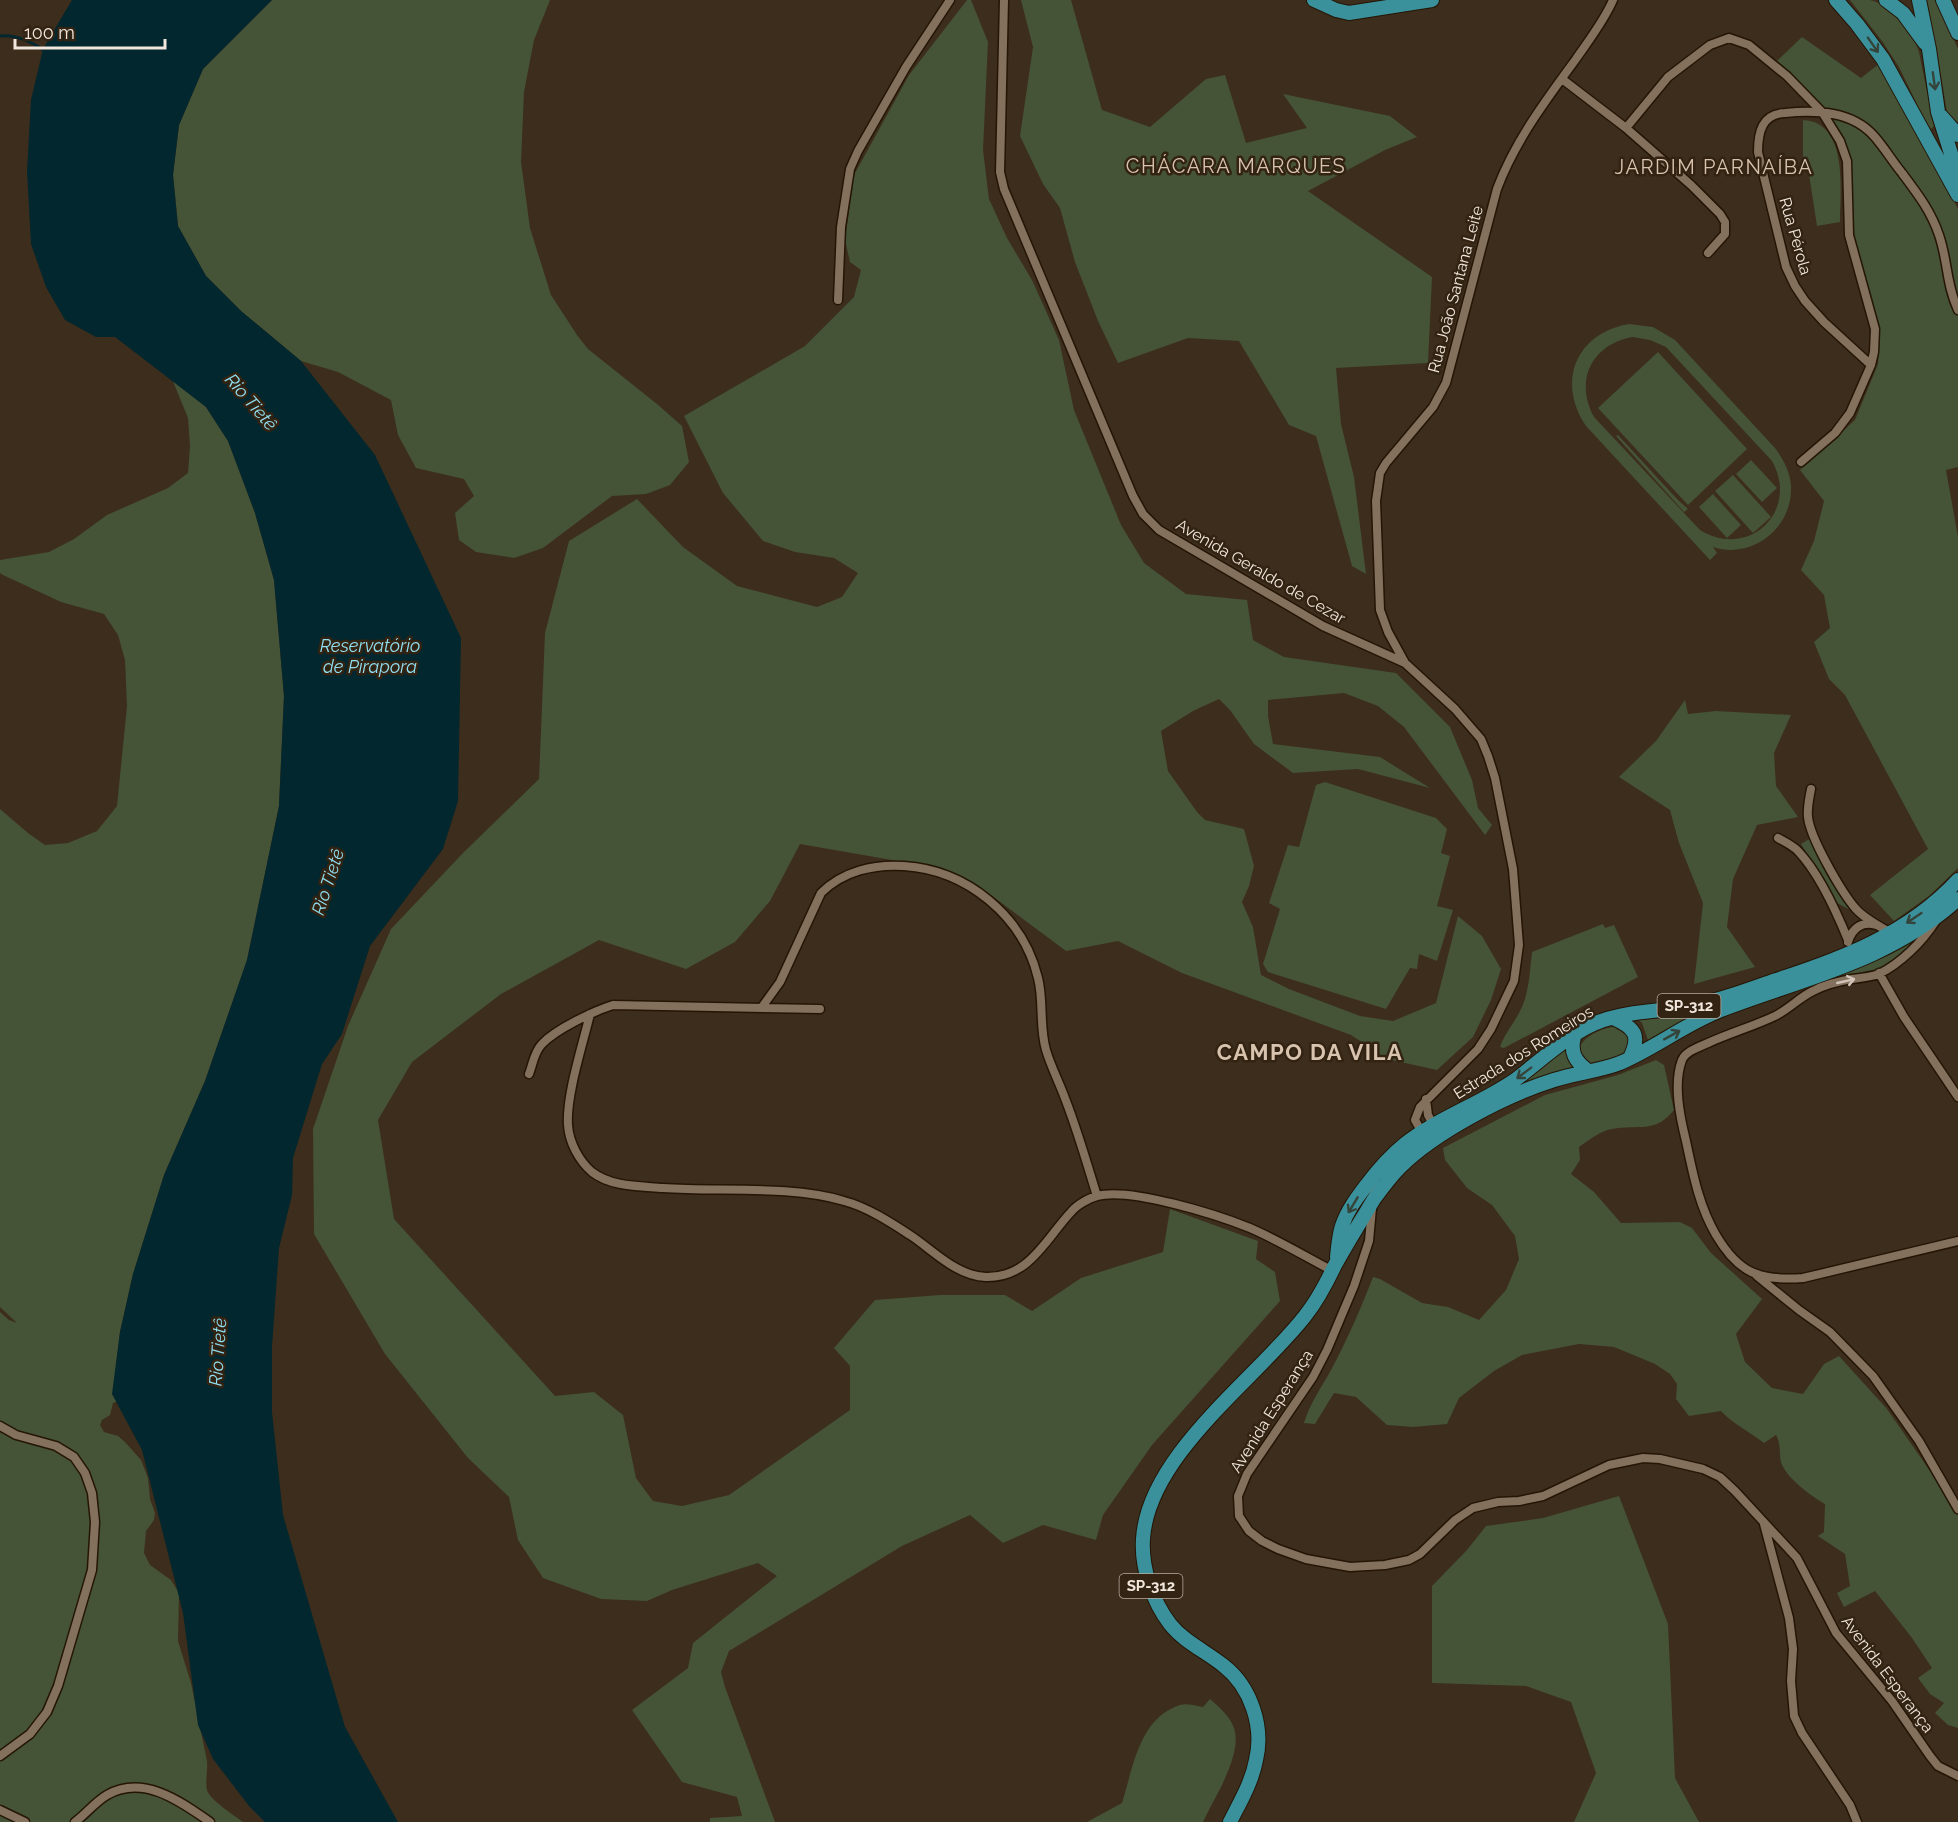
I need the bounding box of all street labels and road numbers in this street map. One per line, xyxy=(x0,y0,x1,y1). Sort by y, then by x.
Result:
street label: Rua Pérola xyxy=(1775,195,1816,277)
street label: Rua João Santana Leite xyxy=(1424,204,1487,375)
street label: Avenida Geraldo de Cezar xyxy=(1173,515,1349,628)
road number: SP-312 xyxy=(1658,994,1720,1018)
street label: Estrada dos Romeiros xyxy=(1450,1002,1597,1103)
street label: Avenida Esperança xyxy=(1226,1346,1317,1476)
road number: SP-312 xyxy=(1120,1574,1182,1598)
street label: Avenida Esperança xyxy=(1837,1612,1938,1736)

